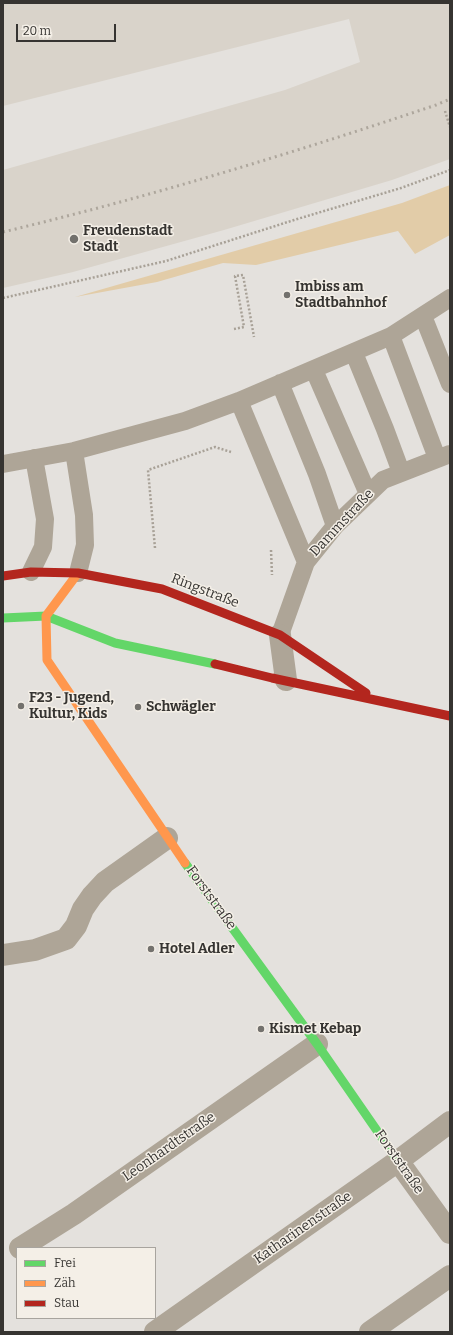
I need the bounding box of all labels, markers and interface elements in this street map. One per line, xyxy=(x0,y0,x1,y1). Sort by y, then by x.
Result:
scale bar xyxy=(18,16,118,42)
text: 20 m xyxy=(23,24,51,38)
place label: Freudenstadt Stadt xyxy=(83,223,173,256)
marker: Freudenstadt Stadt xyxy=(68,233,80,245)
place label: Imbiss am Stadtbahnhof xyxy=(295,279,387,312)
marker: Imbiss am Stadtbahnhof xyxy=(282,290,292,300)
street label: Dammstraße xyxy=(307,486,377,560)
street label: Ringstraße xyxy=(169,570,241,612)
place label: F23 - Jugend, Kultur, Kids xyxy=(29,690,114,722)
place label: Schwägler xyxy=(146,699,216,715)
marker: F23 - Jugend, Kultur, Kids xyxy=(16,701,26,711)
marker: Schwägler xyxy=(133,702,143,712)
street label: Forststraße xyxy=(182,863,240,933)
place label: Hotel Adler xyxy=(159,941,235,957)
marker: Hotel Adler xyxy=(146,944,156,954)
place label: Kismet Kebap xyxy=(269,1021,361,1037)
marker: Kismet Kebap xyxy=(256,1024,266,1034)
street label: Leonhardtstraße xyxy=(119,1109,219,1185)
street label: Forststraße xyxy=(371,1127,427,1197)
street label: Katharinenstraße xyxy=(251,1188,355,1268)
legend xyxy=(16,1247,156,1319)
text: Frei xyxy=(54,1256,76,1270)
text: Zäh xyxy=(54,1276,75,1290)
text: Stau xyxy=(54,1296,79,1310)

